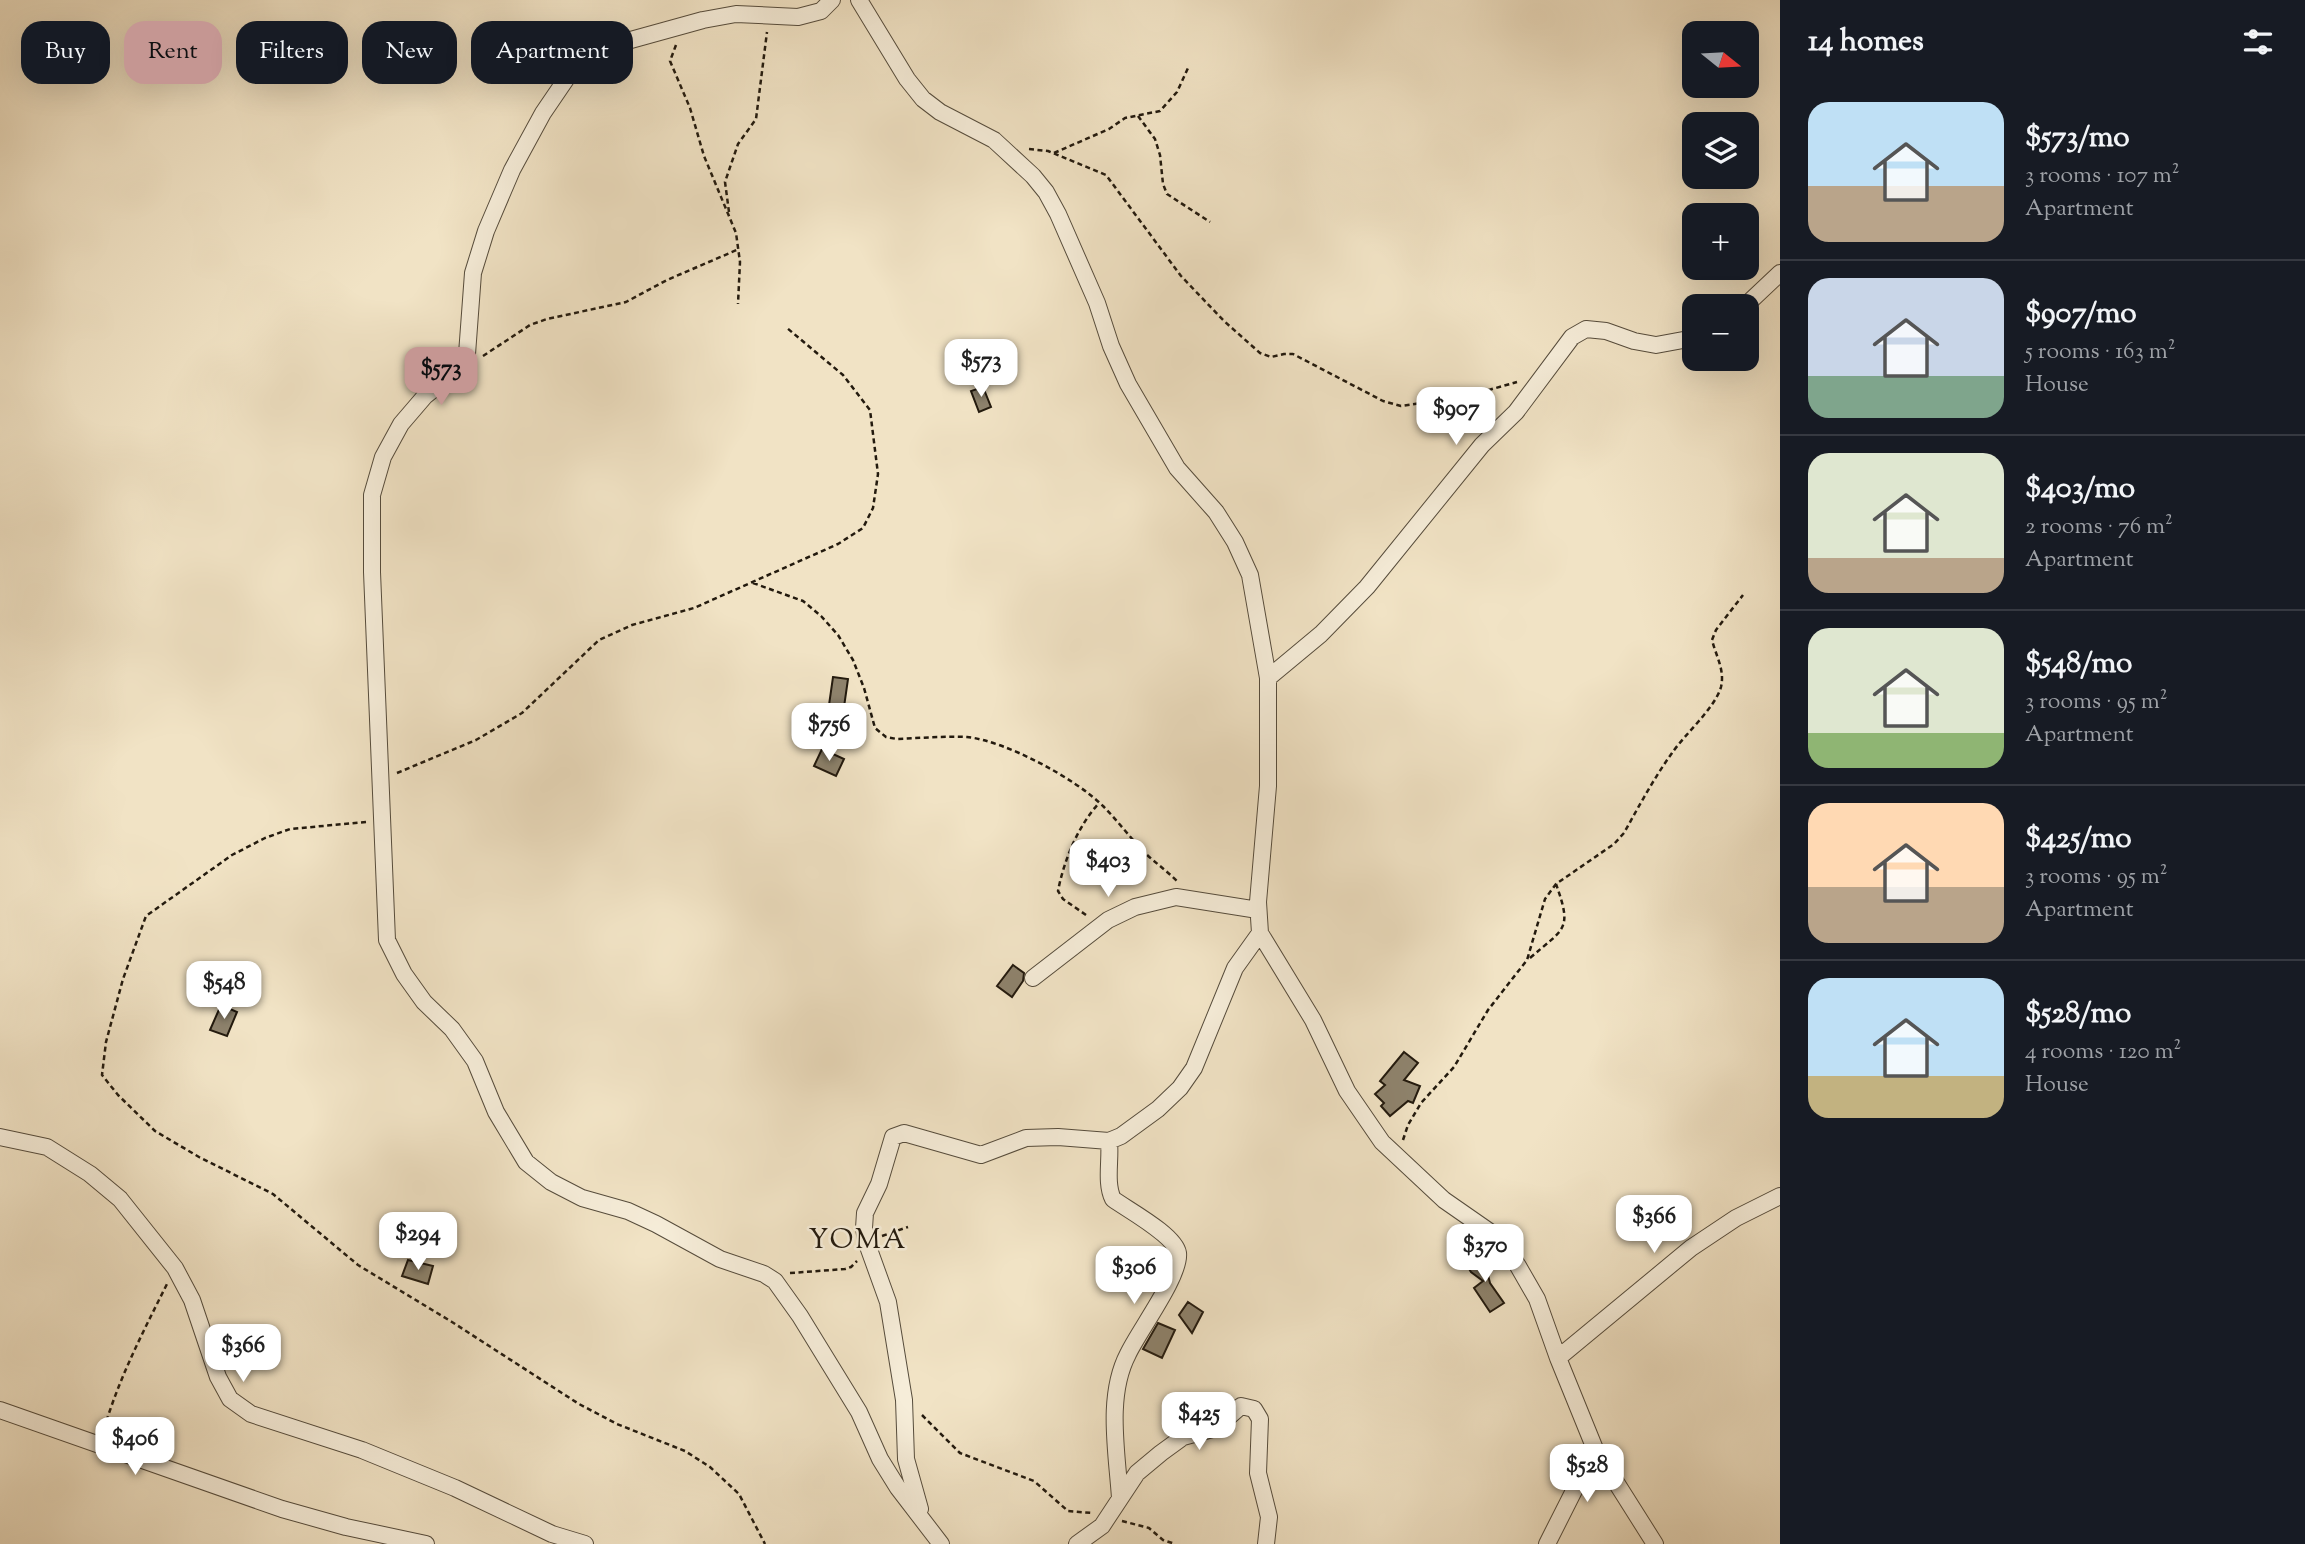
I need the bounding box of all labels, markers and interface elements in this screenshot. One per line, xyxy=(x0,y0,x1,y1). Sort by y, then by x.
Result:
chip: Buy xyxy=(21,21,110,84)
chip: Rent xyxy=(124,21,222,84)
chip: Filters xyxy=(236,21,348,84)
chip: New xyxy=(362,21,457,84)
chip: Apartment xyxy=(471,21,633,84)
north arrow xyxy=(1682,21,1759,98)
map controls xyxy=(1682,21,1759,371)
text: 14 homes xyxy=(1808,21,1924,64)
icon: filters xyxy=(2239,23,2277,61)
button: layers xyxy=(1682,112,1759,189)
text: $573/mo xyxy=(2025,117,2130,160)
icon: home xyxy=(1864,130,1948,214)
text: 3 rooms · 107 m² xyxy=(2025,160,2180,193)
text: Apartment xyxy=(2025,193,2134,226)
button: + xyxy=(1682,203,1759,280)
text: $907/mo xyxy=(2025,293,2137,336)
button: − xyxy=(1682,294,1759,371)
icon: home xyxy=(1864,306,1948,390)
text: 5 rooms · 163 m² xyxy=(2025,336,2175,369)
pin: $573 xyxy=(940,340,1022,399)
text: $573 xyxy=(961,345,1001,378)
pin: $573 xyxy=(400,348,482,407)
text: $573 xyxy=(421,353,461,386)
text: House xyxy=(2025,369,2089,402)
pin: $907 xyxy=(1415,388,1497,447)
text: $907 xyxy=(1432,393,1480,426)
text: $403/mo xyxy=(2025,468,2135,511)
icon: home xyxy=(1864,481,1948,565)
text: 2 rooms · 76 m² xyxy=(2025,511,2173,544)
text: Apartment xyxy=(2025,544,2134,577)
text: $548/mo xyxy=(2025,643,2132,686)
icon: home xyxy=(1864,656,1948,740)
text: 3 rooms · 95 m² xyxy=(2025,686,2168,719)
pin: $756 xyxy=(788,704,870,763)
text: $756 xyxy=(807,709,851,742)
text: Apartment xyxy=(2025,719,2134,752)
text: $425/mo xyxy=(2025,818,2132,861)
icon: home xyxy=(1864,831,1948,915)
pin: $403 xyxy=(1067,839,1149,899)
text: $403 xyxy=(1085,845,1131,878)
text: 3 rooms · 95 m² xyxy=(2025,861,2168,894)
text: Apartment xyxy=(2025,894,2134,927)
pin: $548 xyxy=(183,962,265,1021)
text: $548 xyxy=(202,967,246,1000)
text: $528/mo xyxy=(2025,993,2131,1036)
icon: home xyxy=(1864,1006,1948,1090)
text: 4 rooms · 120 m² xyxy=(2025,1036,2181,1069)
text: House xyxy=(2025,1069,2089,1102)
pin: $366 xyxy=(1613,1196,1695,1255)
text: $366 xyxy=(1632,1201,1676,1234)
pin: $294 xyxy=(377,1212,459,1272)
text: $294 xyxy=(395,1218,441,1251)
district label: YOMA xyxy=(808,1221,908,1261)
pin: $370 xyxy=(1444,1224,1526,1284)
text: $370 xyxy=(1463,1230,1507,1263)
pin: $306 xyxy=(1093,1246,1175,1306)
text: $306 xyxy=(1112,1252,1156,1285)
pin: $366 xyxy=(202,1324,284,1384)
text: $366 xyxy=(221,1330,265,1363)
pin: $425 xyxy=(1158,1392,1240,1452)
text: $425 xyxy=(1178,1398,1220,1431)
pin: $406 xyxy=(94,1418,176,1477)
text: $406 xyxy=(111,1423,159,1456)
pin: $528 xyxy=(1546,1444,1628,1504)
text: $528 xyxy=(1566,1450,1608,1483)

